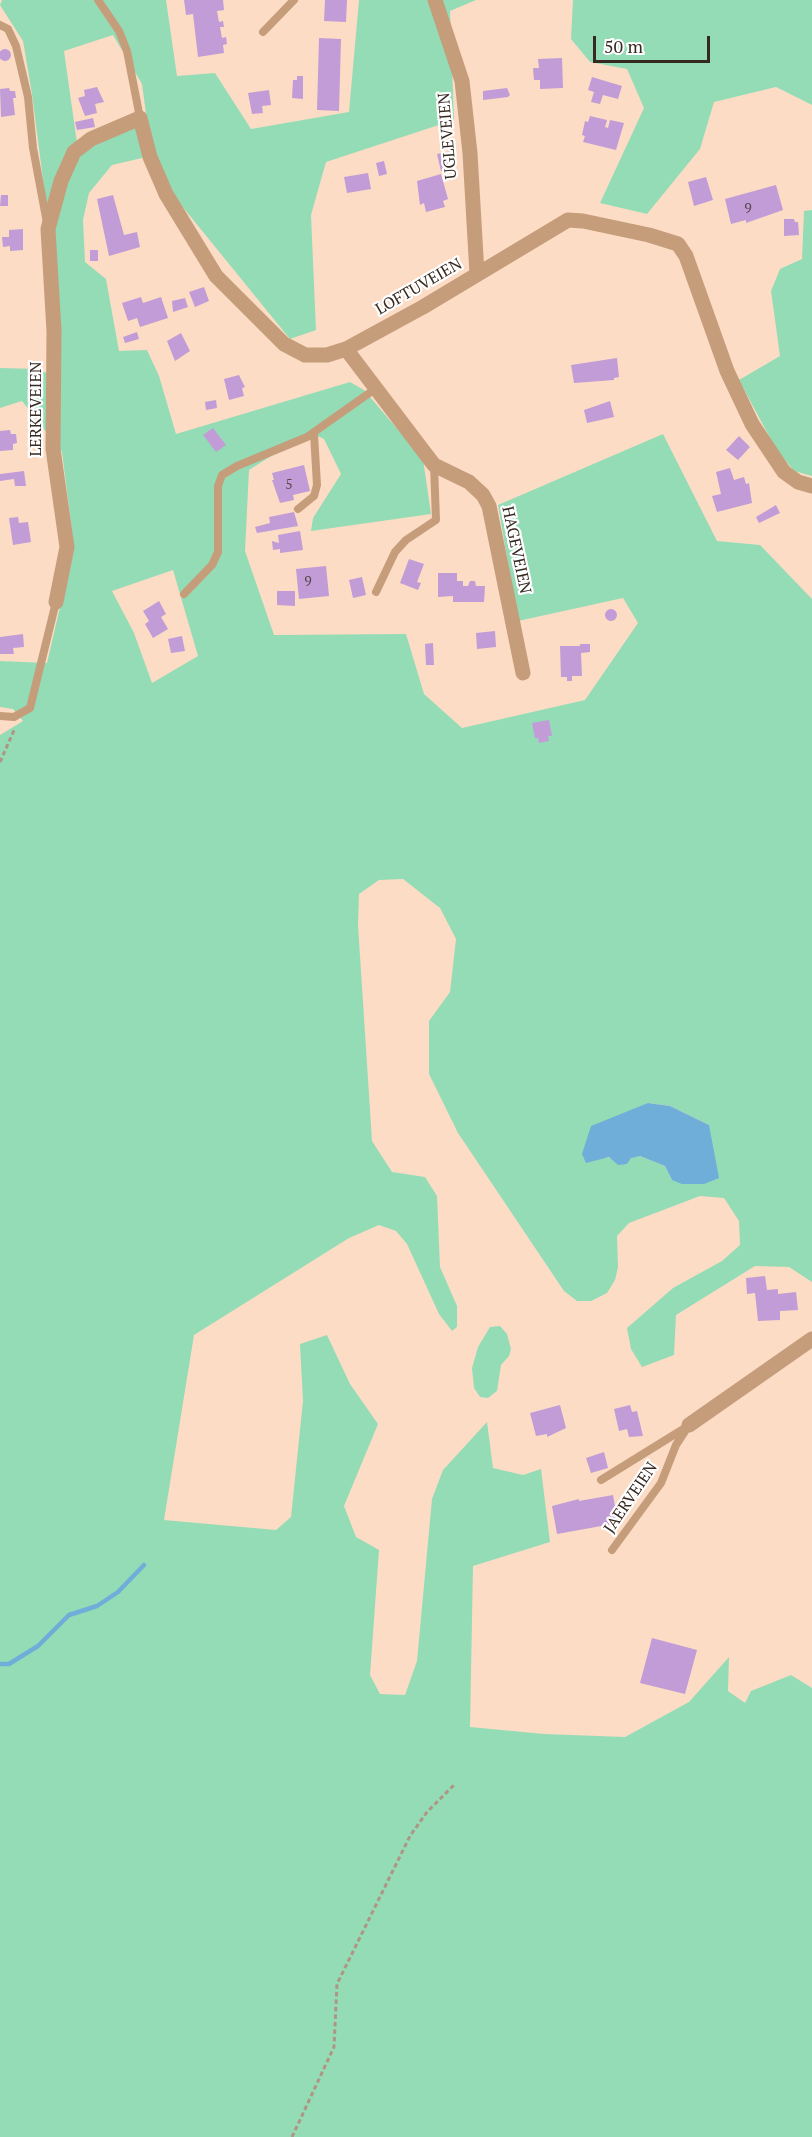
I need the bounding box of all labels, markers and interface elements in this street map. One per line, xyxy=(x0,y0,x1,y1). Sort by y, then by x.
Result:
scale bar xyxy=(596,24,713,62)
text: 50 m xyxy=(604,34,643,58)
street label: UGLEVEIEN xyxy=(435,92,461,180)
house number: 9 xyxy=(744,201,752,217)
street label: LOFTUVEIEN xyxy=(372,255,466,319)
street label: LERKEVEIEN xyxy=(26,362,46,456)
house number: 5 xyxy=(285,477,293,493)
street label: HAGEVEIEN xyxy=(497,505,535,595)
house number: 9 xyxy=(304,574,312,590)
street label: JAERVEIEN xyxy=(600,1459,662,1537)

